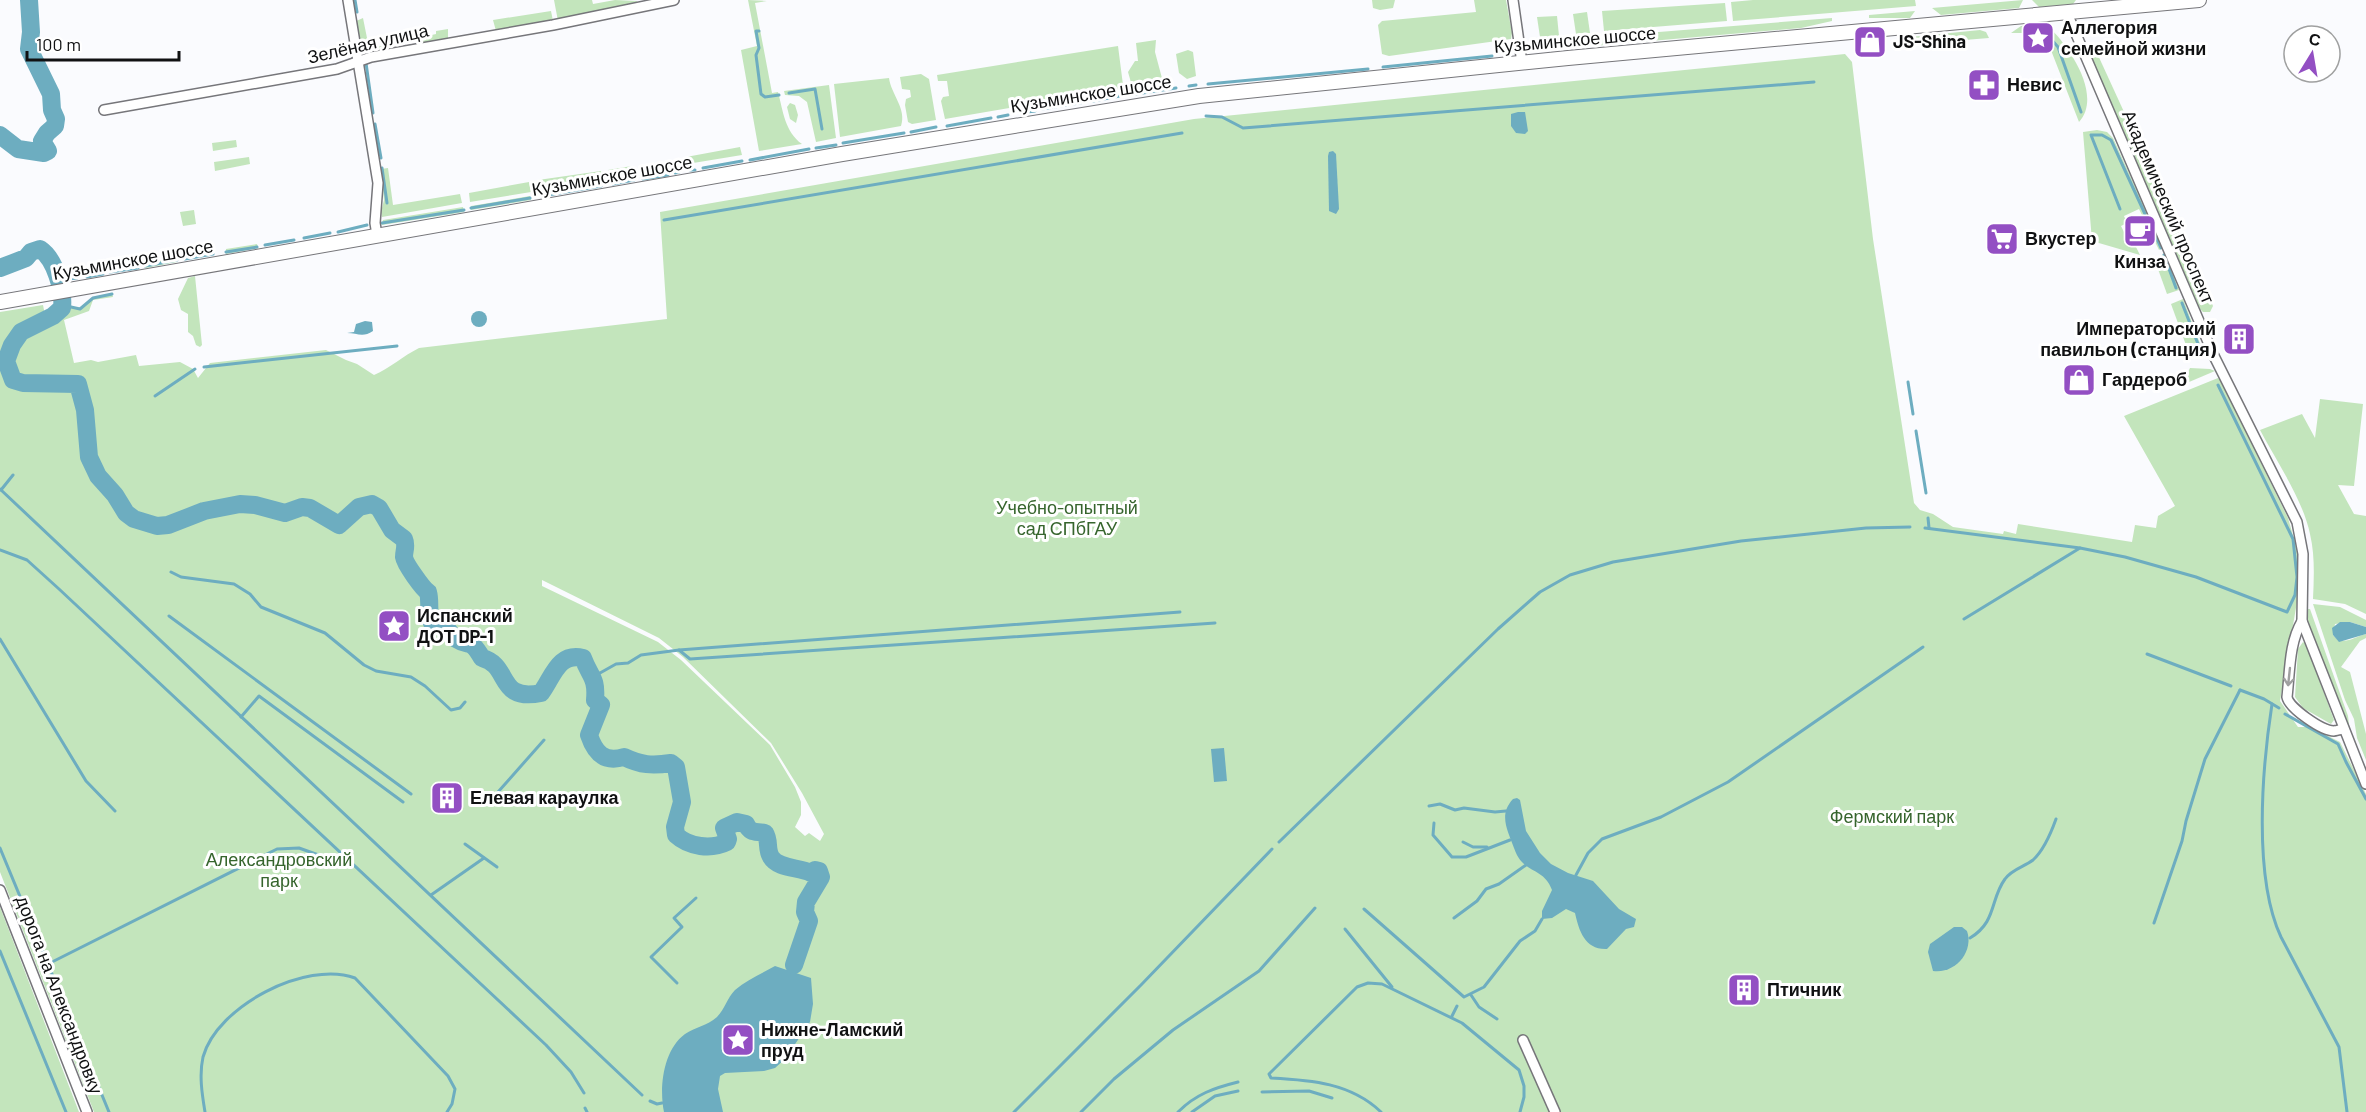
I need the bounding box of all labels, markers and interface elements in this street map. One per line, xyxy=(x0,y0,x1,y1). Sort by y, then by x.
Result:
place label: Аллегория семейной жизни xyxy=(2061,16,2206,59)
street label: Зелёная улица xyxy=(305,18,431,68)
place icon: Аллегория семейной жизни xyxy=(2020,20,2056,56)
street label: Кузьминское шоссе xyxy=(1493,21,1657,57)
scale bar xyxy=(27,24,178,62)
shop icon: JS-Shina xyxy=(1852,24,1888,60)
north arrow xyxy=(2282,24,2342,84)
text: С xyxy=(2307,28,2323,49)
place label: JS-Shina xyxy=(1893,30,1966,52)
text: 100 m xyxy=(36,33,81,55)
pharmacy icon: Невис xyxy=(1966,67,2002,103)
street label: Кузьминское шоссе xyxy=(1009,69,1173,117)
place label: Невис xyxy=(2007,73,2062,95)
street label: Академический проспект xyxy=(2118,107,2220,307)
street label: Кузьминское шоссе xyxy=(530,150,694,200)
cafe icon: Кинза xyxy=(2122,213,2158,249)
supermarket icon: Вкустер xyxy=(1984,221,2020,257)
place label: Вкустер xyxy=(2025,227,2096,249)
street label: Кузьминское шоссе xyxy=(51,234,215,284)
place label: Кинза xyxy=(2114,250,2167,272)
place label: Императорский павильон (станция) xyxy=(2040,317,2217,360)
building icon: Императорский павильон (станция) xyxy=(2221,321,2257,357)
shop icon: Гардероб xyxy=(2061,362,2097,398)
place label: Гардероб xyxy=(2102,368,2187,390)
park label: Учебно-опытный сад СПбГАУ xyxy=(996,496,1138,539)
place label: Испанский ДОТ DP-1 xyxy=(417,604,513,647)
place icon: Испанский ДОТ DP-1 xyxy=(376,608,412,644)
one-way arrow xyxy=(2283,666,2294,686)
building icon: Елевая караулка xyxy=(429,780,465,816)
place label: Елевая караулка xyxy=(470,786,619,808)
park label: Фермский парк xyxy=(1830,805,1954,827)
park label: Александровский парк xyxy=(206,848,352,891)
street label: дорога на Александровку xyxy=(12,892,108,1097)
building icon: Птичник xyxy=(1726,972,1762,1008)
place label: Птичник xyxy=(1767,978,1842,1000)
place label: Нижне-Ламский пруд xyxy=(761,1018,903,1061)
place icon: Нижне-Ламский пруд xyxy=(720,1022,756,1058)

